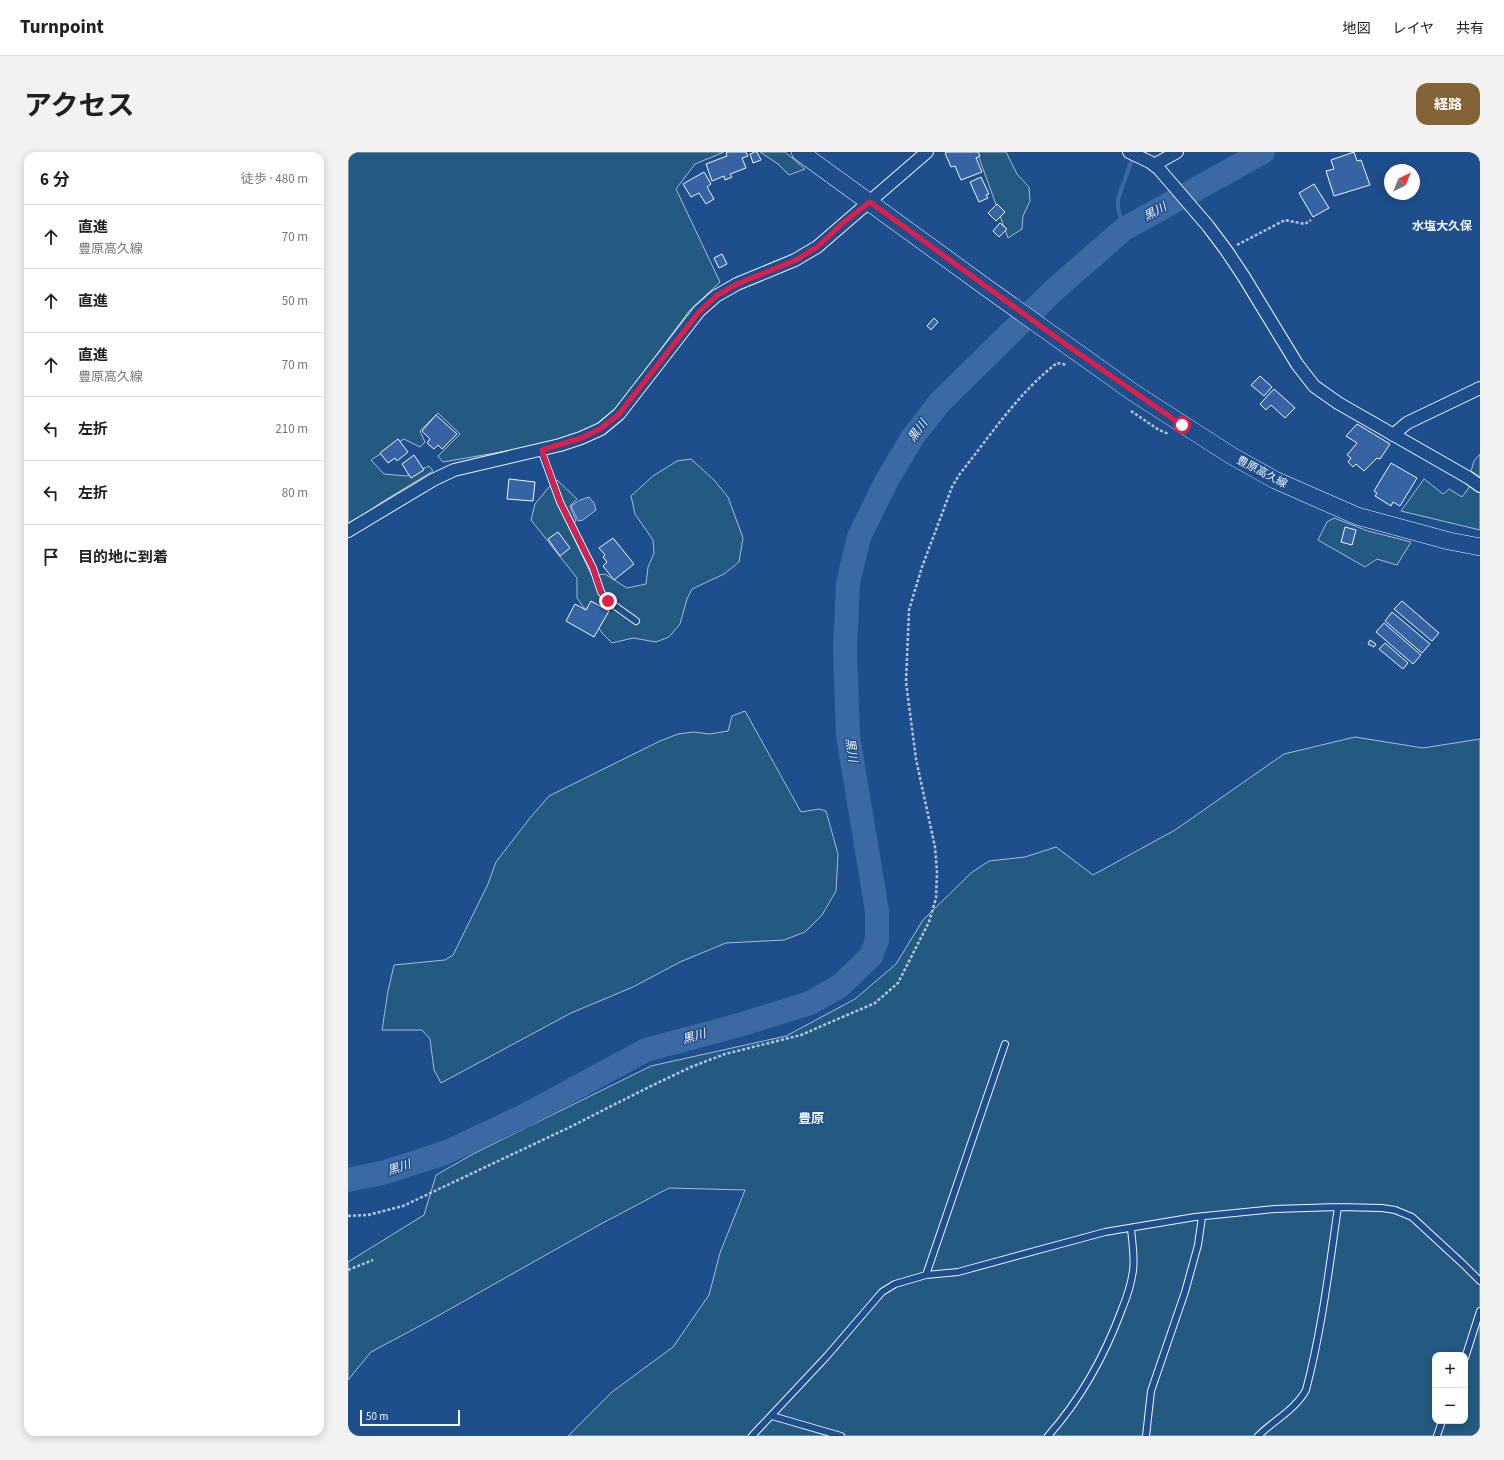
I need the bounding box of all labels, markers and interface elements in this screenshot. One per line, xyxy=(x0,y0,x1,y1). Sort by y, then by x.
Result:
text: Turnpoint xyxy=(20,14,104,41)
text: 地図 xyxy=(1342,19,1370,39)
text: レイヤ xyxy=(1392,19,1434,39)
text: 共有 xyxy=(1456,19,1484,39)
button: 経路 xyxy=(1416,83,1480,125)
text: アクセス xyxy=(24,86,135,126)
north arrow xyxy=(1384,164,1420,200)
text: 6 分 xyxy=(40,168,69,192)
text: 徒歩 · 480 m xyxy=(241,170,308,188)
water label: 黒川 xyxy=(1140,198,1171,225)
text: 直進 xyxy=(78,217,108,238)
district label: 水塩大久保 xyxy=(1412,218,1472,235)
icon: ahead xyxy=(40,226,62,248)
text: 70 m xyxy=(282,228,308,246)
text: 豊原高久線 xyxy=(78,240,143,258)
icon: ahead xyxy=(40,290,62,312)
text: 直進 xyxy=(78,291,108,312)
text: 50 m xyxy=(282,292,308,310)
text: 直進 xyxy=(78,345,108,366)
icon: ahead xyxy=(40,354,62,376)
text: 70 m xyxy=(282,356,308,374)
text: 豊原高久線 xyxy=(78,368,143,386)
water label: 黒川 xyxy=(904,415,933,446)
route start xyxy=(1173,416,1191,434)
icon: left xyxy=(40,418,62,440)
text: 左折 xyxy=(78,419,108,440)
text: 210 m xyxy=(275,420,308,438)
street label: 豊原高久線 xyxy=(1234,452,1290,492)
icon: left xyxy=(40,482,62,504)
text: 左折 xyxy=(78,483,108,504)
text: 80 m xyxy=(282,484,308,502)
icon: arrive xyxy=(40,546,62,568)
text: 目的地に到着 xyxy=(78,547,168,568)
route end xyxy=(599,592,617,610)
water label: 黒川 xyxy=(841,737,861,765)
water label: 黒川 xyxy=(680,1025,710,1048)
district label: 豊原 xyxy=(798,1110,824,1128)
water label: 黒川 xyxy=(385,1156,415,1180)
map controls xyxy=(1432,1352,1468,1424)
button: + xyxy=(1432,1352,1468,1388)
button: − xyxy=(1432,1388,1468,1424)
scale bar xyxy=(360,1408,460,1427)
text: 50 m xyxy=(366,1409,388,1424)

